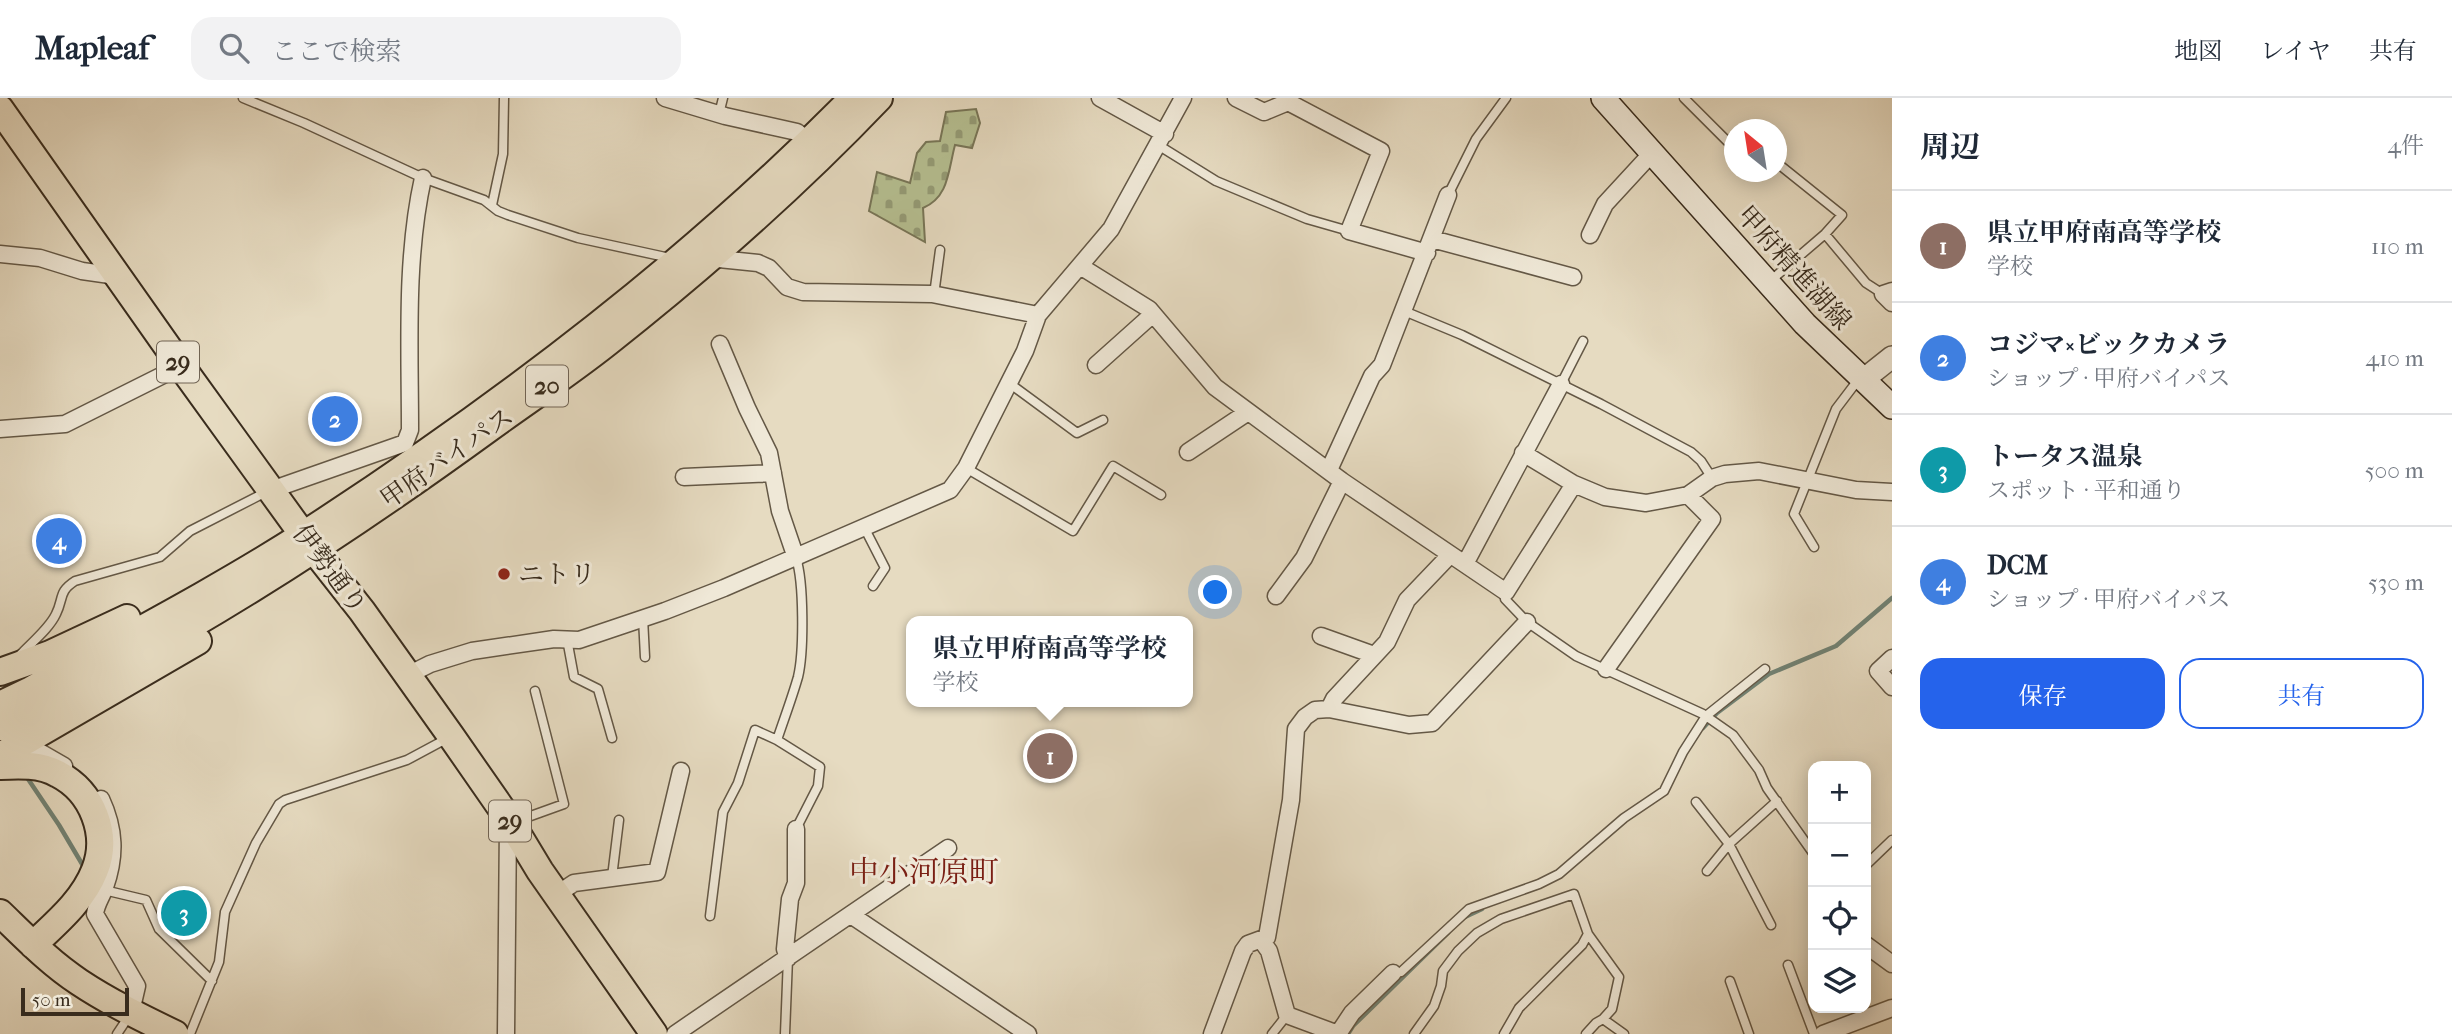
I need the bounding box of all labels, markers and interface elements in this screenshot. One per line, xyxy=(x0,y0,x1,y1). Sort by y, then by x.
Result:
search box xyxy=(191,17,681,80)
text: Mapleaf xyxy=(35,29,149,68)
icon: search xyxy=(215,29,253,67)
text: ここで検索 xyxy=(271,36,401,67)
text: 地図 xyxy=(2174,37,2222,65)
text: レイヤ xyxy=(2260,37,2331,65)
text: 共有 xyxy=(2369,37,2417,65)
north arrow xyxy=(1724,119,1787,182)
text: 周辺 xyxy=(1920,130,1980,165)
text: 4件 xyxy=(2387,132,2424,159)
street label: 甲府精進湖線 xyxy=(1730,200,1858,336)
text: 県立甲府南高等学校 xyxy=(1987,217,2221,248)
text: 1 xyxy=(1939,233,1947,260)
text: 110 m xyxy=(2371,233,2424,260)
text: 学校 xyxy=(1987,253,2033,280)
text: コジマ×ビックカメラ xyxy=(1987,329,2230,360)
road number: 29 xyxy=(157,342,199,382)
text: 2 xyxy=(1937,345,1949,372)
text: 410 m xyxy=(2366,345,2424,372)
text: ショップ · 甲府バイパス xyxy=(1987,365,2231,392)
road number: 20 xyxy=(526,366,568,407)
pin: 2 xyxy=(312,393,358,445)
street label: 甲府バイパス xyxy=(374,401,520,515)
text: トータス温泉 xyxy=(1987,441,2143,472)
text: 3 xyxy=(1938,457,1948,484)
text: 500 m xyxy=(2365,457,2424,484)
text: スポット · 平和通り xyxy=(1987,477,2186,504)
pin: 4 xyxy=(36,515,82,567)
street label: 伊勢通り xyxy=(286,518,374,620)
text: DCM xyxy=(1987,550,2048,581)
place label: ニトリ xyxy=(518,559,596,590)
marker: ニトリ xyxy=(496,566,512,582)
text: 4 xyxy=(1936,569,1950,596)
text: 530 m xyxy=(2368,569,2424,596)
your location xyxy=(1198,575,1232,609)
text: ショップ · 甲府バイパス xyxy=(1987,586,2231,613)
popup xyxy=(906,616,1193,707)
text: 県立甲府南高等学校 xyxy=(932,633,1167,664)
button: 保存 xyxy=(1920,658,2165,729)
button: 共有 xyxy=(2179,658,2424,729)
text: 学校 xyxy=(932,669,978,696)
pin: 1 xyxy=(1027,730,1073,782)
map controls xyxy=(1808,761,1871,1013)
button: + xyxy=(1808,761,1871,824)
road number: 29 xyxy=(489,800,531,842)
button: − xyxy=(1808,824,1871,887)
district label: 中小河原町 xyxy=(849,855,999,890)
pin: 3 xyxy=(161,887,207,939)
button: locate xyxy=(1808,887,1871,950)
button: layers xyxy=(1808,950,1871,1013)
scale bar xyxy=(21,985,130,1017)
text: 50 m xyxy=(32,989,71,1011)

